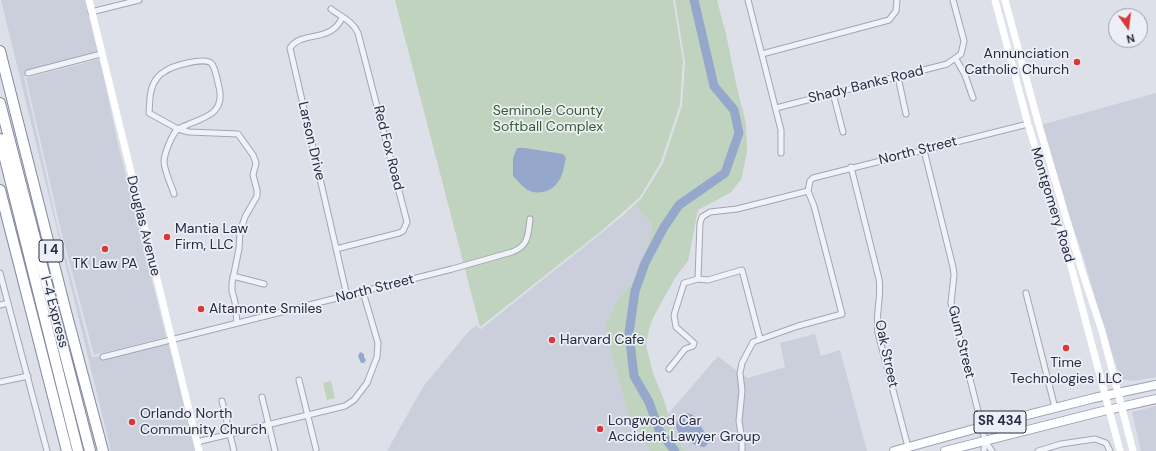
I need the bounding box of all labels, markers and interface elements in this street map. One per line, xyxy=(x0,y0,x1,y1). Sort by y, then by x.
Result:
north arrow xyxy=(1108,8,1148,48)
text: N xyxy=(1125,31,1136,46)
place label: Annunciation Catholic Church xyxy=(964,46,1069,78)
marker: Annunciation Catholic Church xyxy=(1072,57,1082,67)
street label: Shady Banks Road xyxy=(807,63,925,107)
street label: Larson Drive xyxy=(294,100,328,182)
park label: Seminole County Softball Complex xyxy=(493,103,603,136)
street label: Red Fox Road xyxy=(369,104,407,192)
street label: North Street xyxy=(877,133,959,169)
street label: Montgomery Road xyxy=(1027,146,1077,264)
street label: Douglas Avenue xyxy=(122,174,164,278)
place label: Mantia Law Firm, LLC xyxy=(175,221,248,254)
marker: Mantia Law Firm, LLC xyxy=(162,232,172,242)
road number: I 4 xyxy=(39,240,63,262)
marker: TK Law PA xyxy=(100,244,110,254)
place label: TK Law PA xyxy=(72,256,138,272)
street label: North Street xyxy=(334,271,416,307)
street label: I-4 Express xyxy=(36,274,72,350)
place label: Altamonte Smiles xyxy=(209,301,322,317)
marker: Altamonte Smiles xyxy=(196,304,206,314)
street label: Gum Street xyxy=(944,304,978,380)
street label: Oak Street xyxy=(871,319,901,389)
place label: Harvard Cafe xyxy=(560,332,644,348)
marker: Harvard Cafe xyxy=(547,335,557,345)
marker: Time Technologies LLC xyxy=(1061,343,1071,353)
place label: Time Technologies LLC xyxy=(1010,355,1122,388)
place label: Orlando North Community Church xyxy=(140,406,267,438)
road number: SR 434 xyxy=(974,411,1026,433)
place label: Longwood Car Accident Lawyer Group xyxy=(608,413,760,446)
marker: Orlando North Community Church xyxy=(127,417,137,427)
marker: Longwood Car Accident Lawyer Group xyxy=(595,424,605,434)

